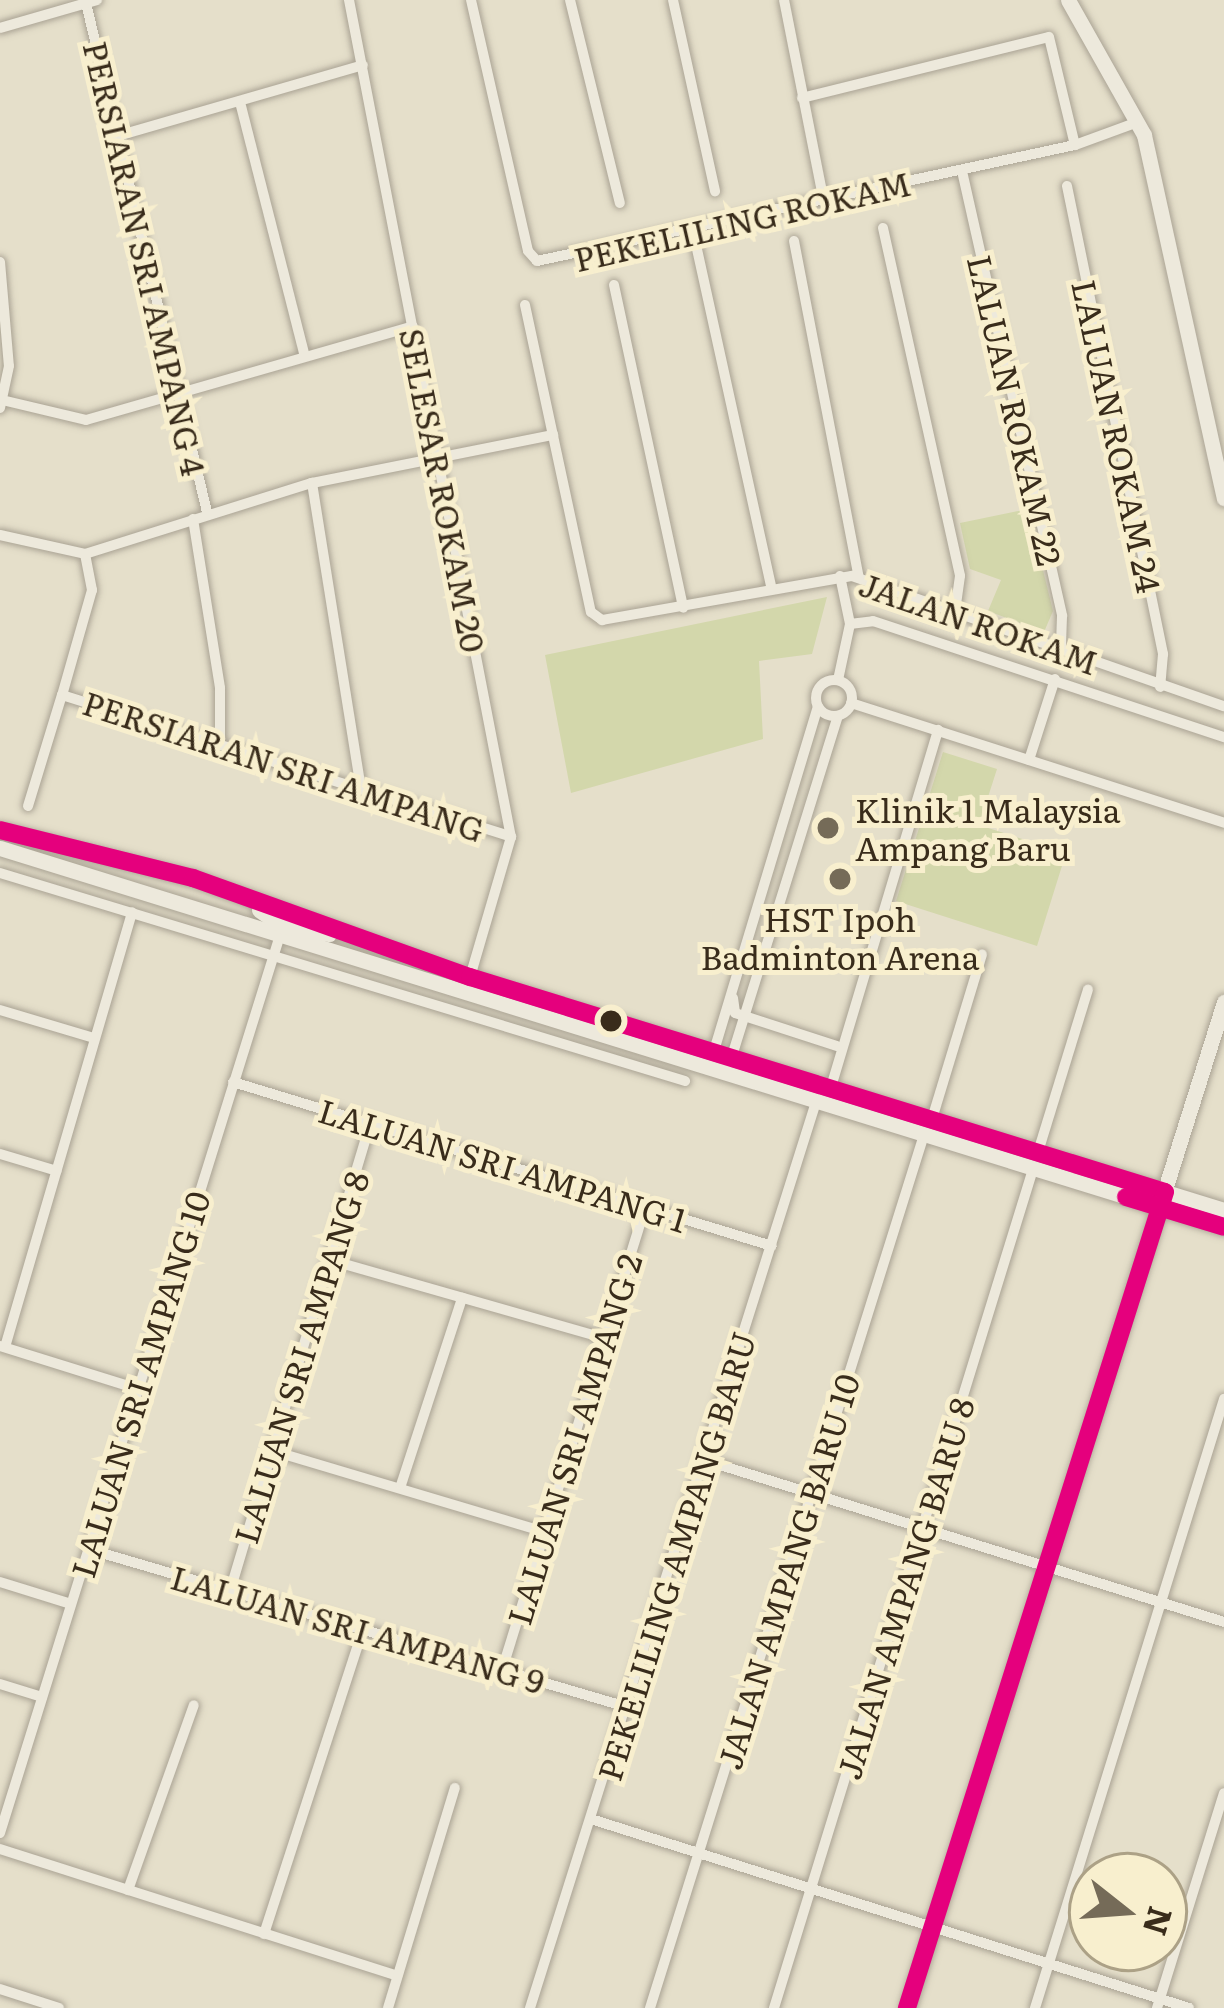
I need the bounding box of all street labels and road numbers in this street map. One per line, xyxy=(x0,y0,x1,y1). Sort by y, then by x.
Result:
street label: PERSIARAN SRI AMPANG 4 xyxy=(77,37,215,479)
street label: PEKELILING ROKAM xyxy=(570,162,914,278)
street label: LALUAN ROKAM 22 xyxy=(961,251,1071,569)
street label: LALUAN ROKAM 24 xyxy=(1065,276,1171,596)
street label: SELESAR ROKAM 20 xyxy=(393,325,495,655)
street label: JALAN ROKAM xyxy=(854,563,1104,681)
street label: PERSIARAN SRI AMPANG xyxy=(78,681,490,849)
street label: LALUAN SRI AMPANG 1 xyxy=(314,1089,692,1239)
street label: LALUAN SRI AMPANG 8 xyxy=(224,1166,376,1548)
street label: LALUAN SRI AMPANG 10 xyxy=(61,1186,217,1582)
street label: LALUAN SRI AMPANG 2 xyxy=(498,1249,648,1629)
street label: PEKELILING AMPANG BARU xyxy=(588,1327,762,1785)
street label: JALAN AMPANG BARU 10 xyxy=(708,1369,866,1773)
street label: JALAN AMPANG BARU 8 xyxy=(827,1392,981,1784)
street label: LALUAN SRI AMPANG 9 xyxy=(167,1556,549,1700)

